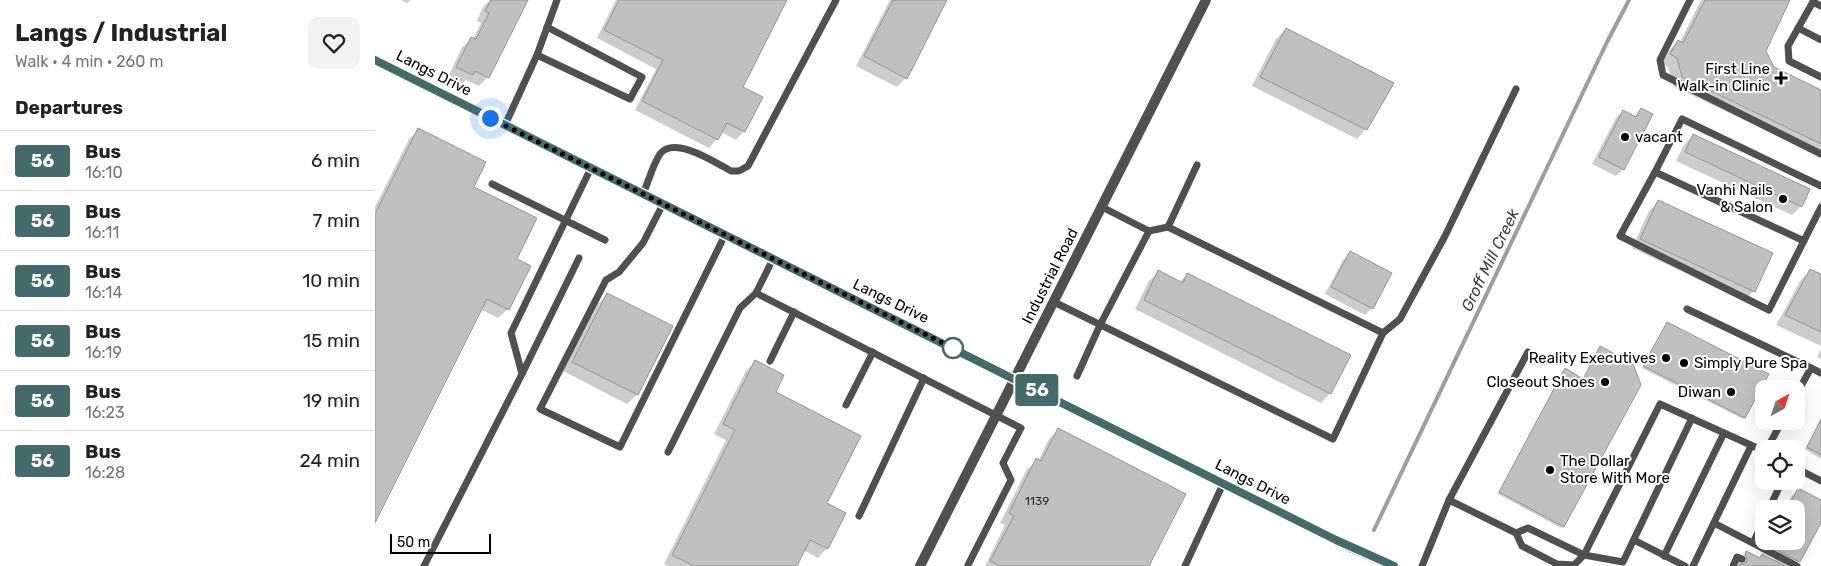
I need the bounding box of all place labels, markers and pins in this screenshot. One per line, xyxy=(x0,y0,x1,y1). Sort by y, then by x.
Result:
place label: First Line Walk-in Clinic xyxy=(1677,60,1770,95)
marker: First Line Walk-in Clinic xyxy=(1774,71,1788,85)
place label: vacant xyxy=(1635,128,1683,146)
marker: vacant xyxy=(1619,131,1631,143)
place label: Vanhi Nails & Salon xyxy=(1697,181,1773,216)
marker: Vanhi Nails & Salon xyxy=(1777,193,1789,205)
unlabelled marker xyxy=(942,337,964,359)
place label: Reality Executives xyxy=(1529,349,1656,367)
marker: Reality Executives xyxy=(1660,352,1672,364)
place label: Simply Pure Spa xyxy=(1694,354,1807,372)
marker: Simply Pure Spa xyxy=(1678,357,1690,369)
place label: Closeout Shoes xyxy=(1486,373,1595,391)
marker: Closeout Shoes xyxy=(1599,376,1611,388)
place label: Diwan xyxy=(1678,383,1721,401)
marker: Diwan xyxy=(1725,386,1737,398)
place label: The Dollar Store With More xyxy=(1560,452,1670,487)
marker: The Dollar Store With More xyxy=(1544,464,1556,476)

